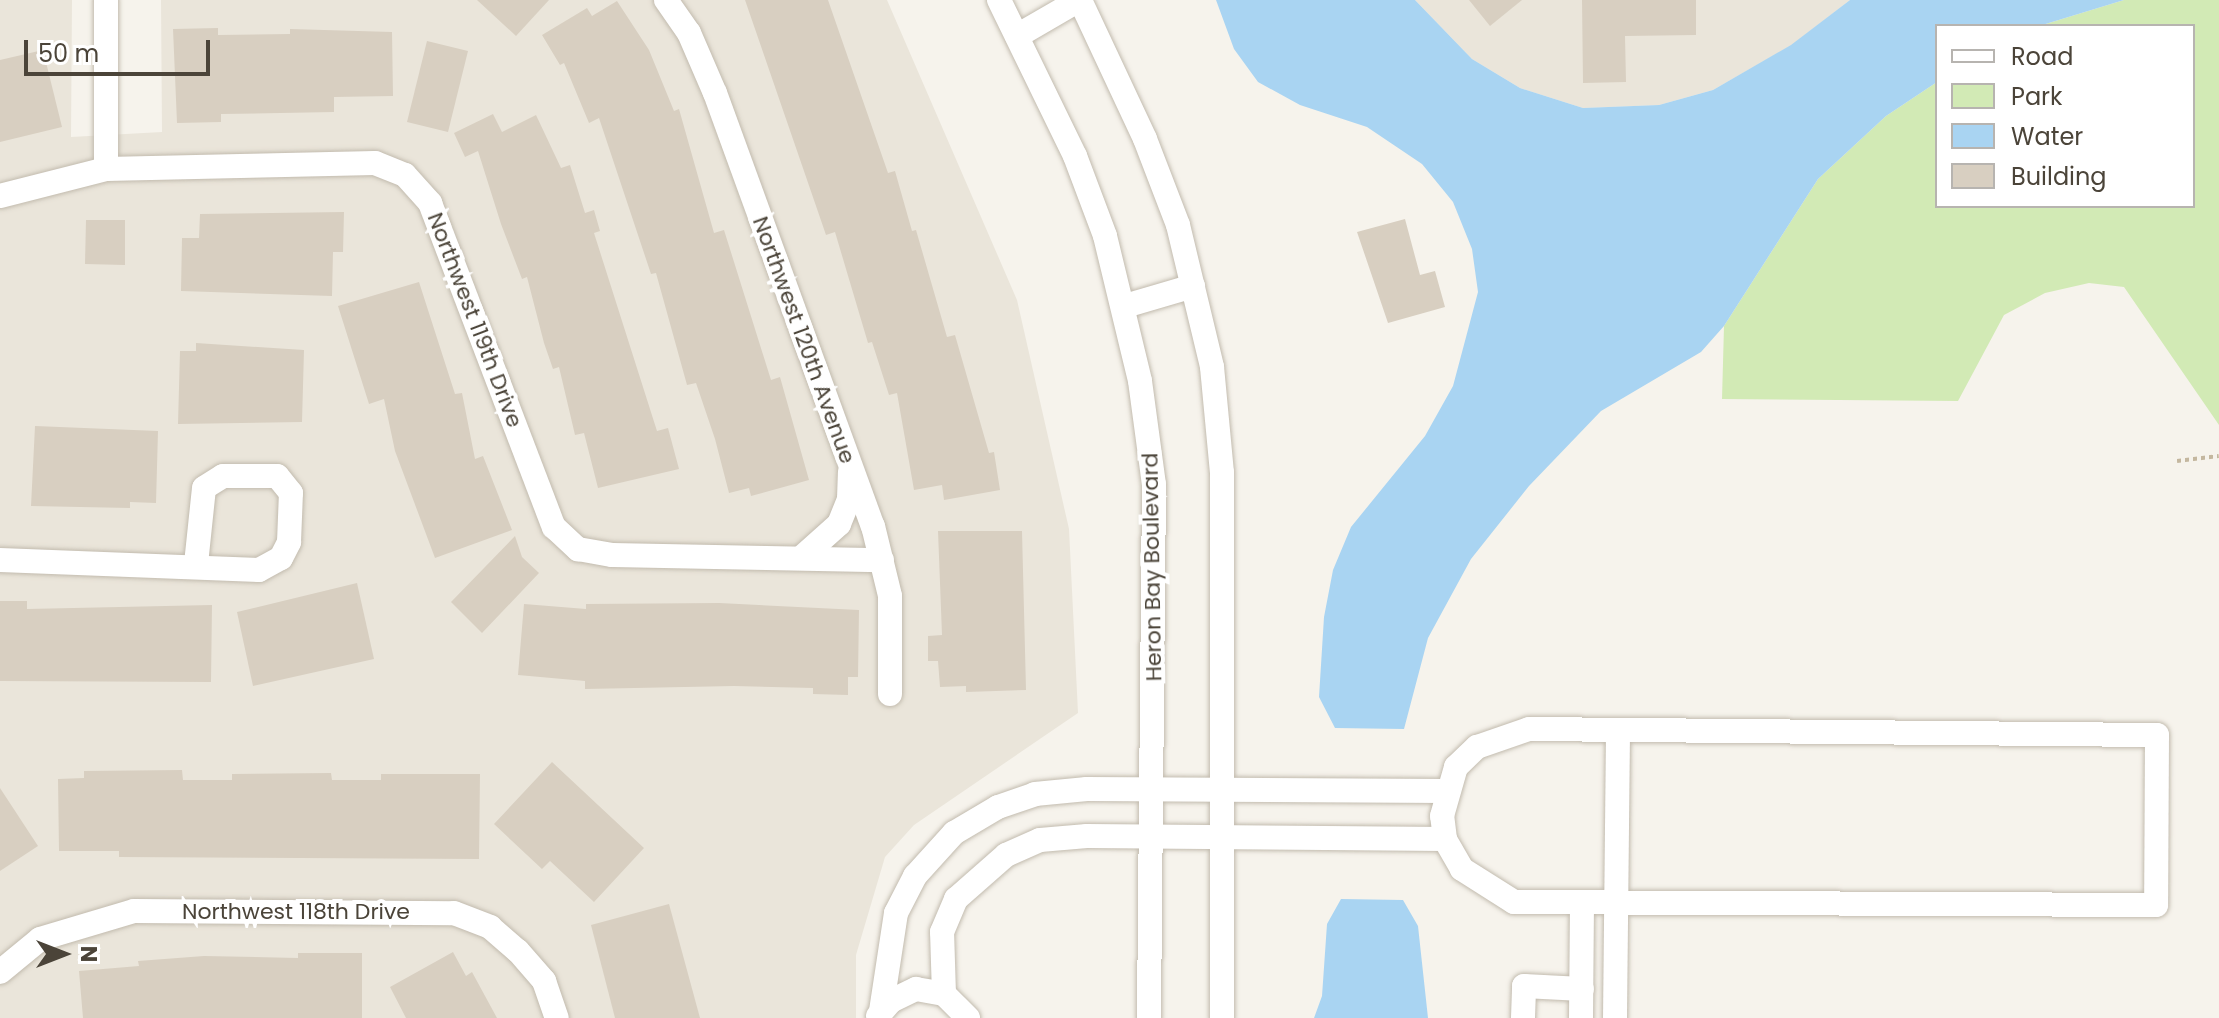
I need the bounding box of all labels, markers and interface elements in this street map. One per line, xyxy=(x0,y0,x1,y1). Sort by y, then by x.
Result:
scale bar xyxy=(28,24,214,74)
legend xyxy=(1935,24,2195,208)
text: 50 m xyxy=(38,37,99,70)
text: Road xyxy=(2011,40,2073,73)
text: Park xyxy=(2011,80,2062,113)
text: Water xyxy=(2011,120,2083,153)
text: Building xyxy=(2011,160,2107,193)
street label: Northwest 119th Drive xyxy=(422,209,528,431)
street label: Northwest 120th Avenue xyxy=(747,213,861,467)
street label: Heron Bay Boulevard xyxy=(1137,452,1167,682)
street label: Northwest 118th Drive xyxy=(182,899,410,925)
north arrow xyxy=(24,914,104,994)
text: N xyxy=(73,946,104,962)

